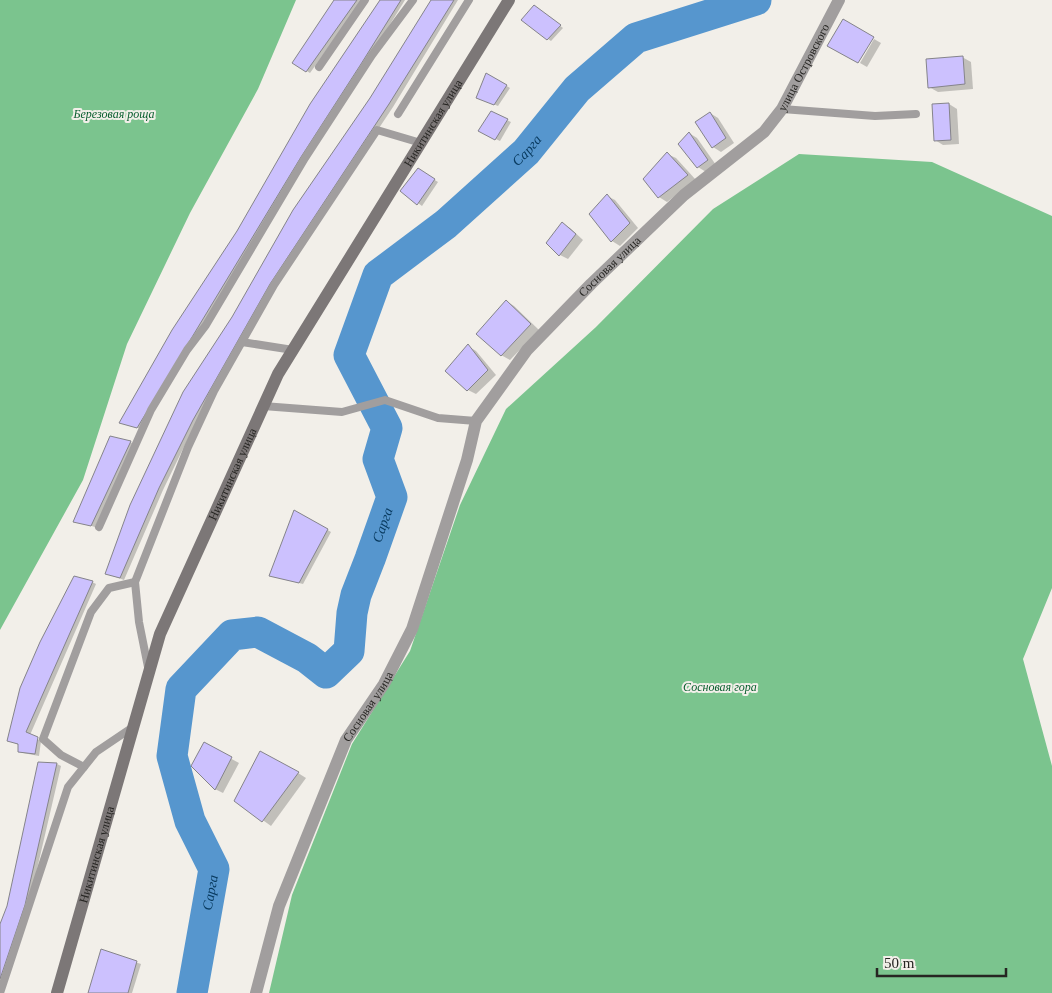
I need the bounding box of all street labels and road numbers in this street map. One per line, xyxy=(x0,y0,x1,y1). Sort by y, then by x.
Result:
street label: улица Островского xyxy=(775,21,832,114)
street label: Никитинская улица xyxy=(401,76,466,169)
street label: Сосновая улица xyxy=(575,233,644,300)
street label: Никитинская улица xyxy=(206,425,260,523)
street label: Сосновая улица xyxy=(340,669,396,744)
street label: Никитинская улица xyxy=(76,804,117,905)

